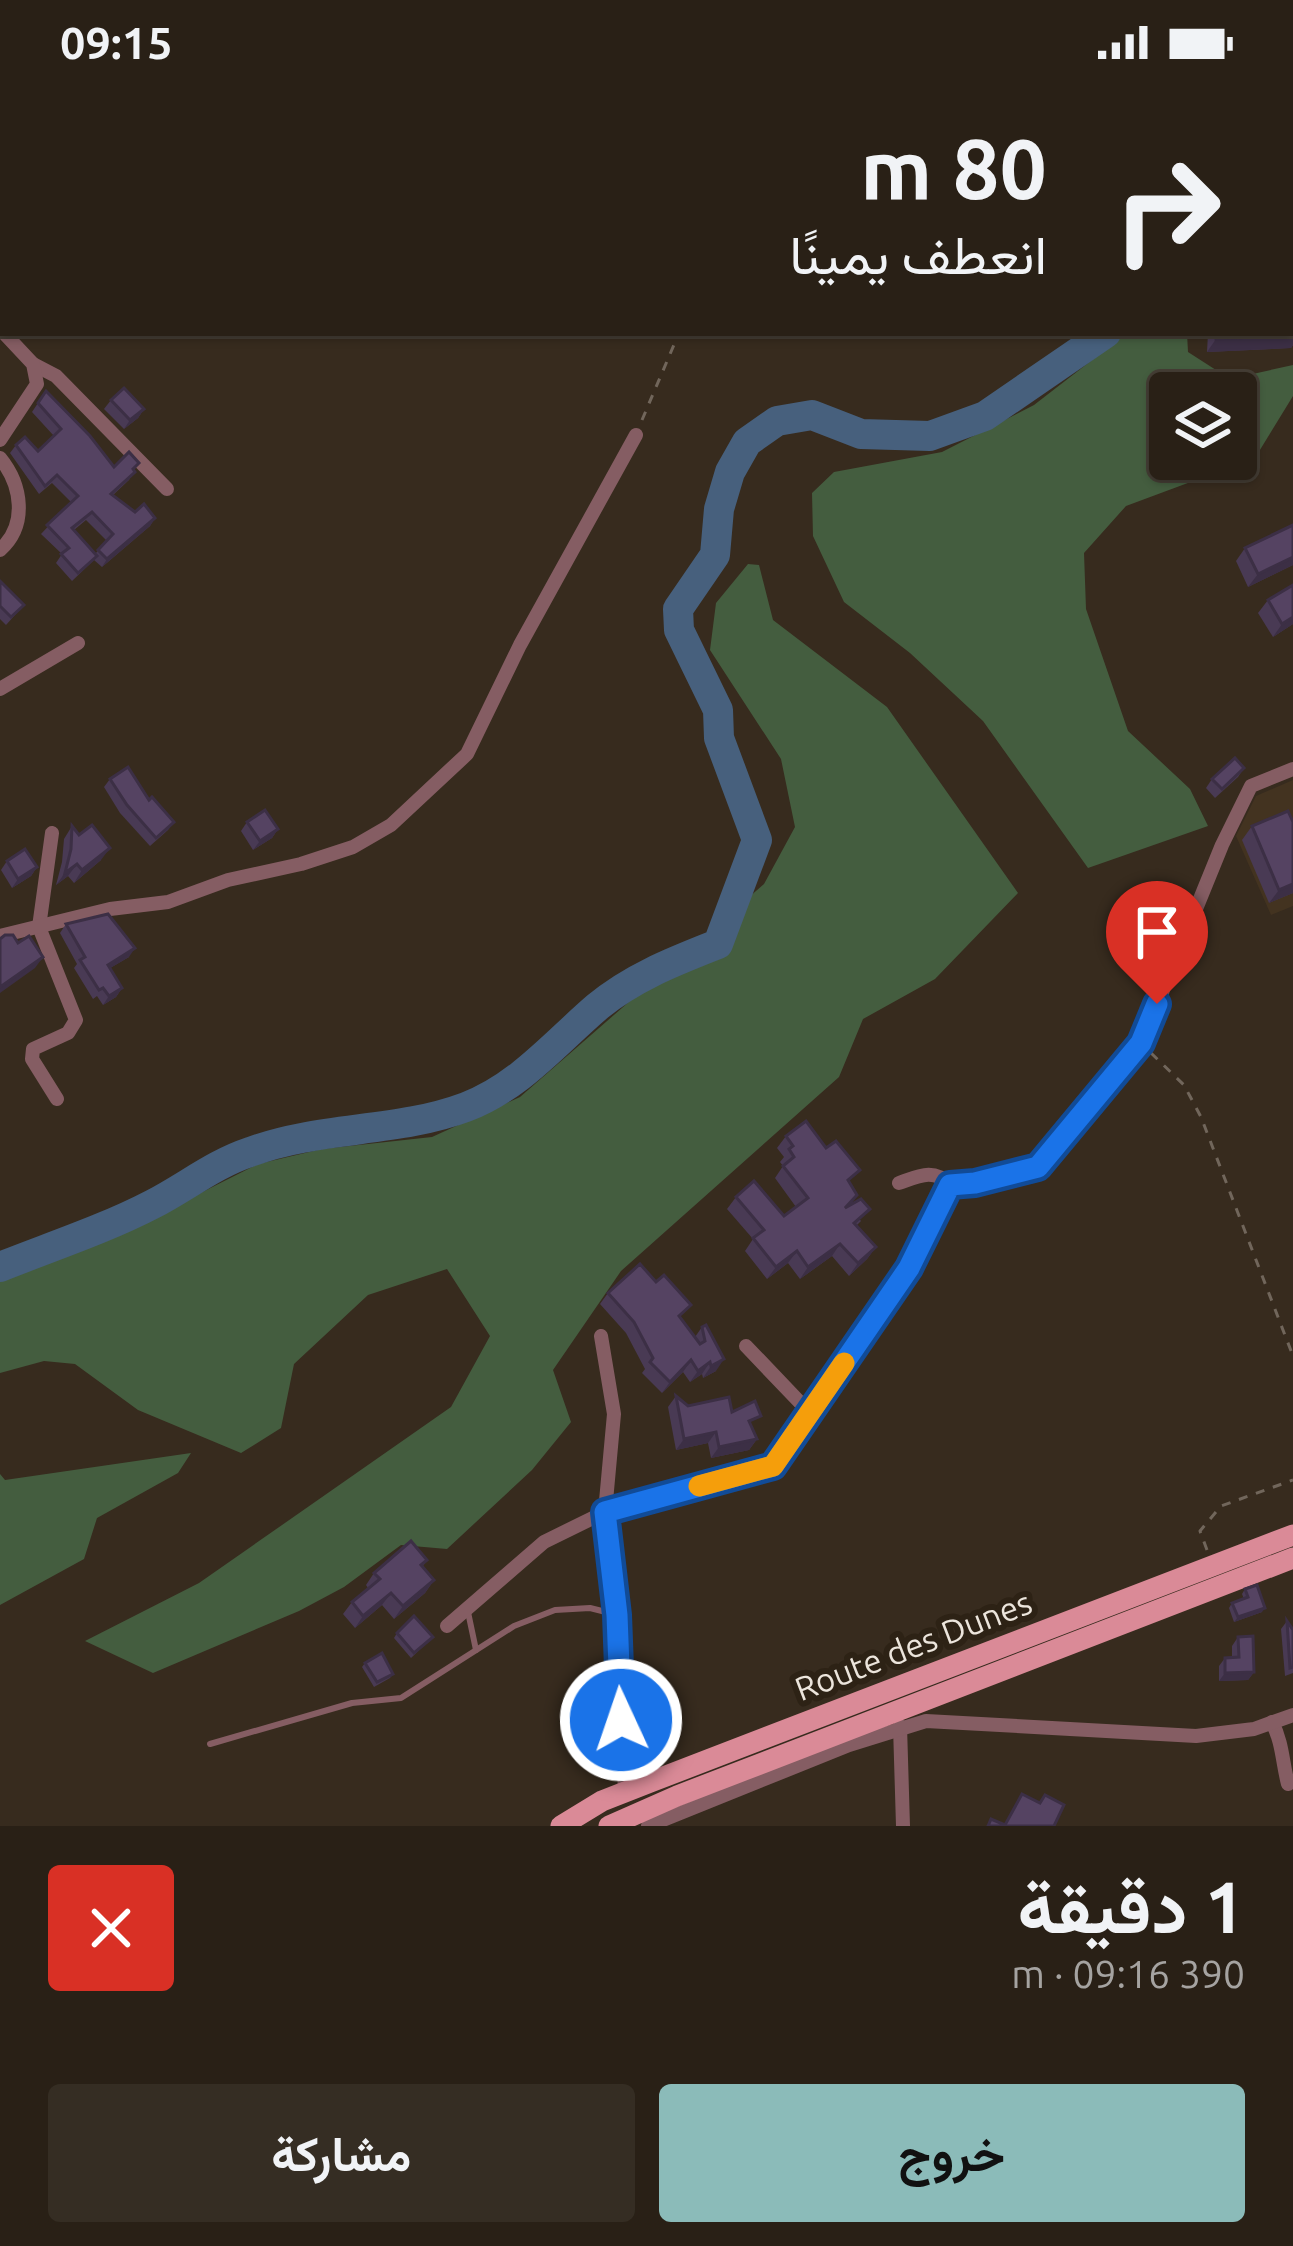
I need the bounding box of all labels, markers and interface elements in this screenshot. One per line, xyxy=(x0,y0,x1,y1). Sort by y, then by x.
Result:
text: 09:15 xyxy=(60,17,173,68)
text: 80 m xyxy=(860,121,1047,215)
icon: right xyxy=(1089,132,1245,288)
text: انعطف يمينًا xyxy=(789,224,1047,284)
map controls xyxy=(1149,372,1257,480)
button: layers xyxy=(1149,372,1257,480)
pin xyxy=(1106,881,1208,1004)
icon: arrive xyxy=(1124,899,1190,965)
street label: Route des Dunes xyxy=(790,1583,1036,1707)
position arrow xyxy=(558,1657,684,1783)
button: close xyxy=(48,1865,174,1991)
text: 1 دقيقة xyxy=(1018,1866,1245,1947)
text: 390 m · 09:16 xyxy=(1011,1952,1245,1995)
button: مشاركة xyxy=(48,2084,635,2222)
button: خروج xyxy=(659,2084,1245,2222)

